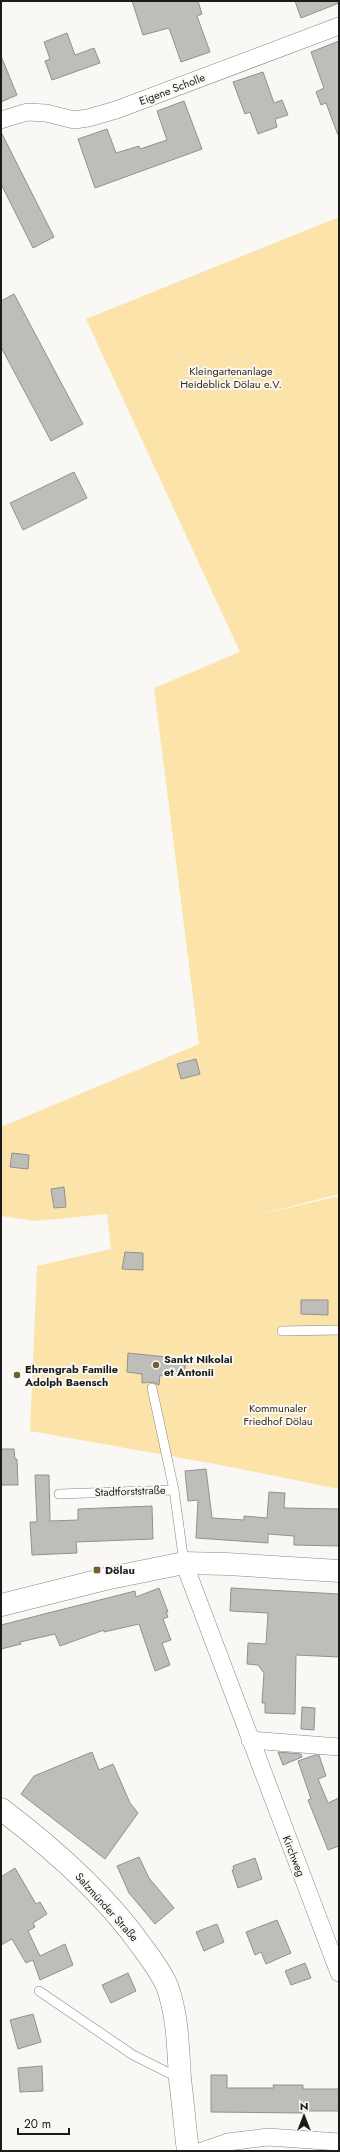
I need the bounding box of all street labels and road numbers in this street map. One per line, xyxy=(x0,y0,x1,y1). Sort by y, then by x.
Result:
street label: Eigene Scholle xyxy=(137,69,208,109)
street label: Stadtforststraße xyxy=(94,1482,166,1500)
street label: Kirchweg xyxy=(279,1833,309,1879)
street label: Salzmünder Straße xyxy=(72,1869,142,1945)

